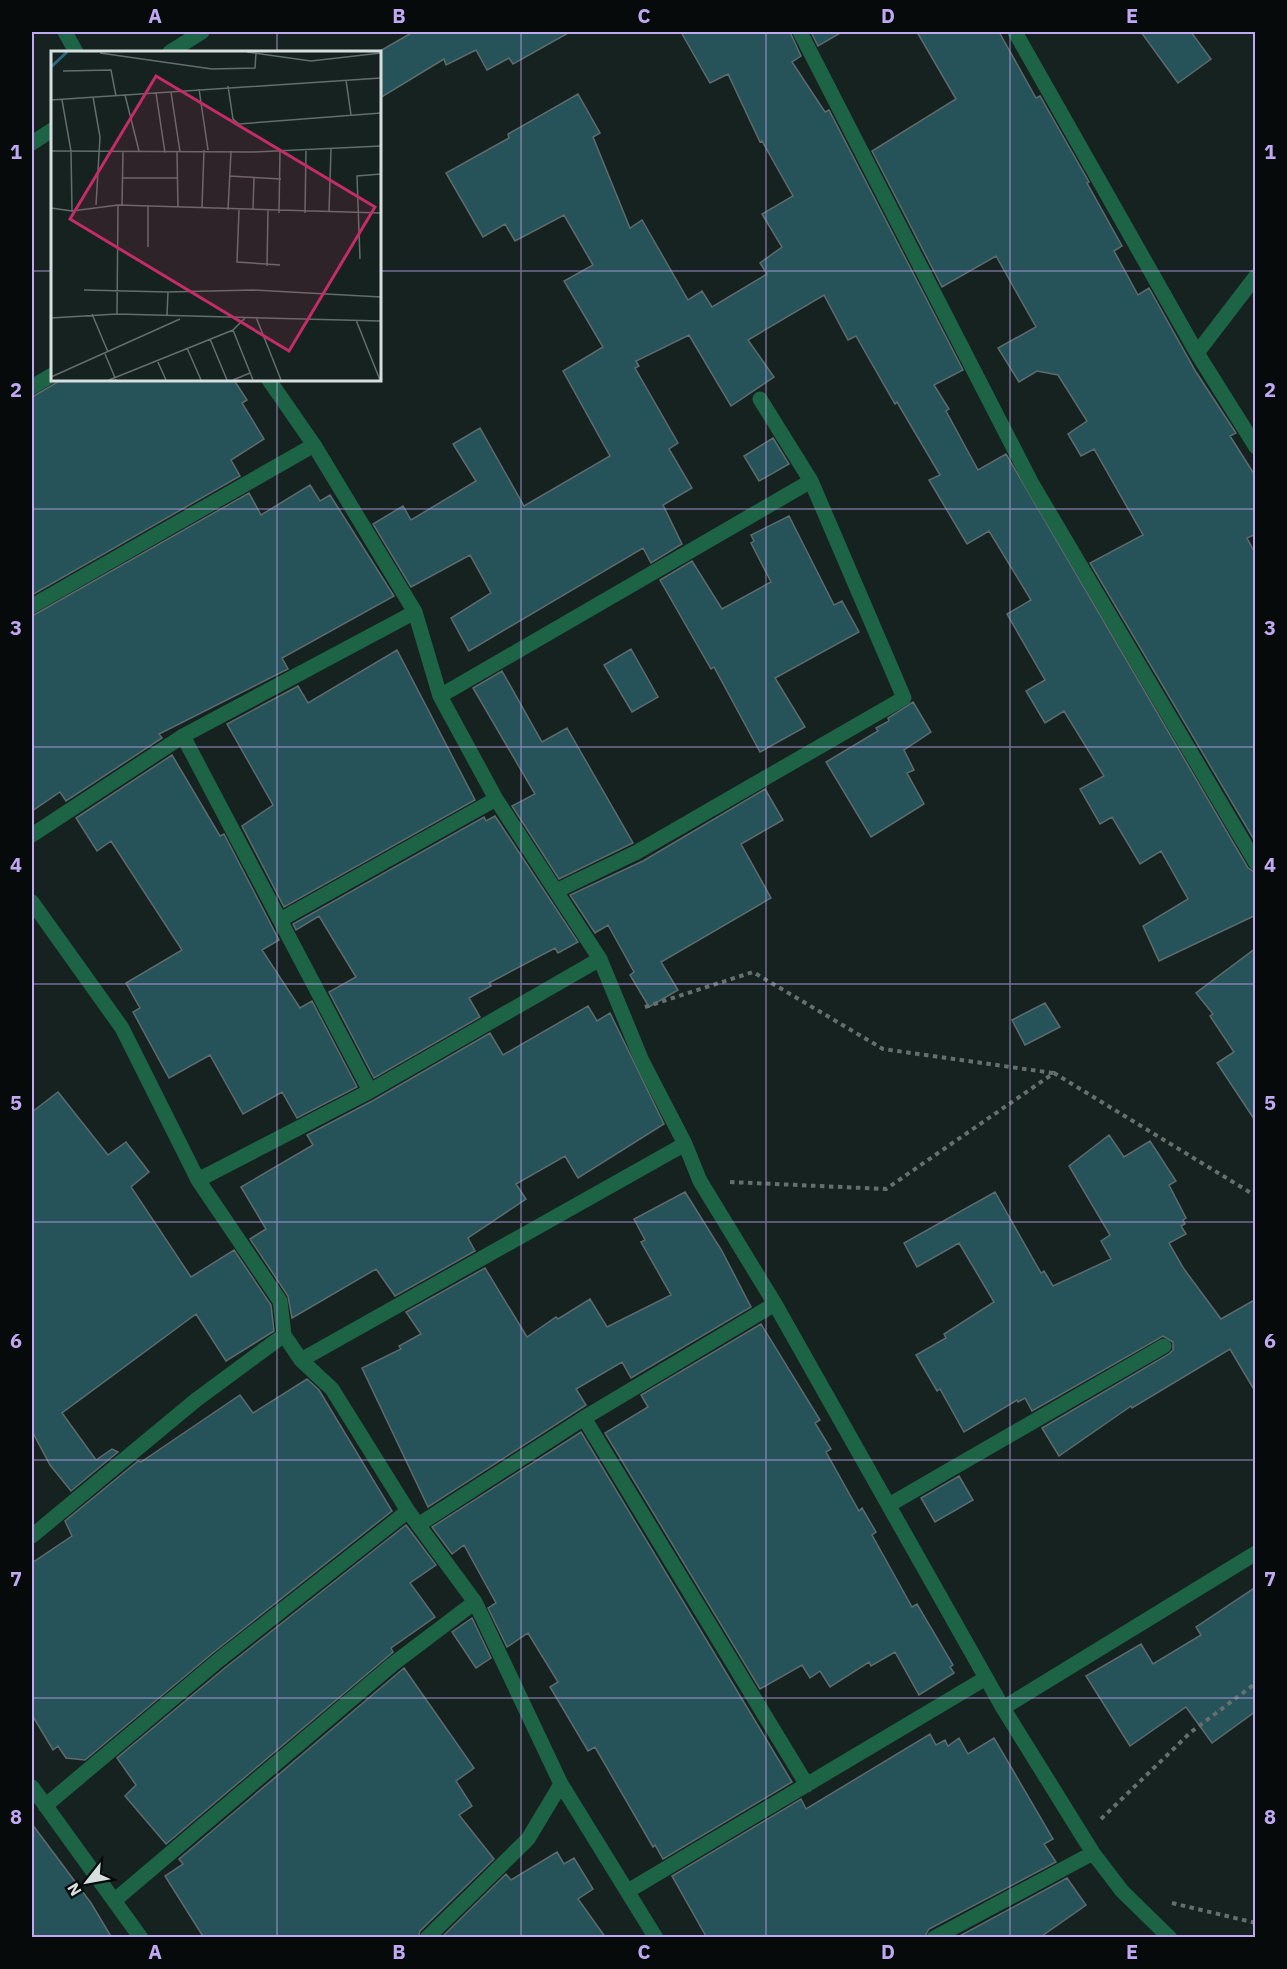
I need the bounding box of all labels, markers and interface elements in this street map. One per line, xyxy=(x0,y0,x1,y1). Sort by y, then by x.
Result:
text: A xyxy=(148,2,162,29)
text: B xyxy=(392,2,406,29)
text: C xyxy=(637,2,651,29)
text: D xyxy=(881,2,895,29)
text: E xyxy=(1126,2,1138,29)
inset map xyxy=(51,51,381,381)
text: 1 xyxy=(10,138,22,165)
text: 1 xyxy=(1264,138,1276,165)
text: 2 xyxy=(10,376,22,403)
text: 2 xyxy=(1264,376,1276,403)
text: 3 xyxy=(10,614,22,641)
text: 3 xyxy=(1264,614,1276,641)
text: 4 xyxy=(10,851,22,878)
text: 4 xyxy=(1264,851,1276,878)
text: 5 xyxy=(10,1089,22,1116)
text: 5 xyxy=(1264,1089,1276,1116)
text: 6 xyxy=(10,1327,22,1354)
text: 6 xyxy=(1264,1327,1276,1354)
text: 7 xyxy=(10,1565,22,1592)
text: 7 xyxy=(1264,1565,1276,1592)
text: 8 xyxy=(10,1803,22,1830)
text: 8 xyxy=(1264,1803,1276,1830)
north arrow xyxy=(57,1852,117,1912)
text: N xyxy=(63,1880,86,1900)
text: A xyxy=(148,1938,162,1965)
text: B xyxy=(392,1938,406,1965)
text: C xyxy=(637,1938,651,1965)
text: D xyxy=(881,1938,895,1965)
text: E xyxy=(1126,1938,1138,1965)

